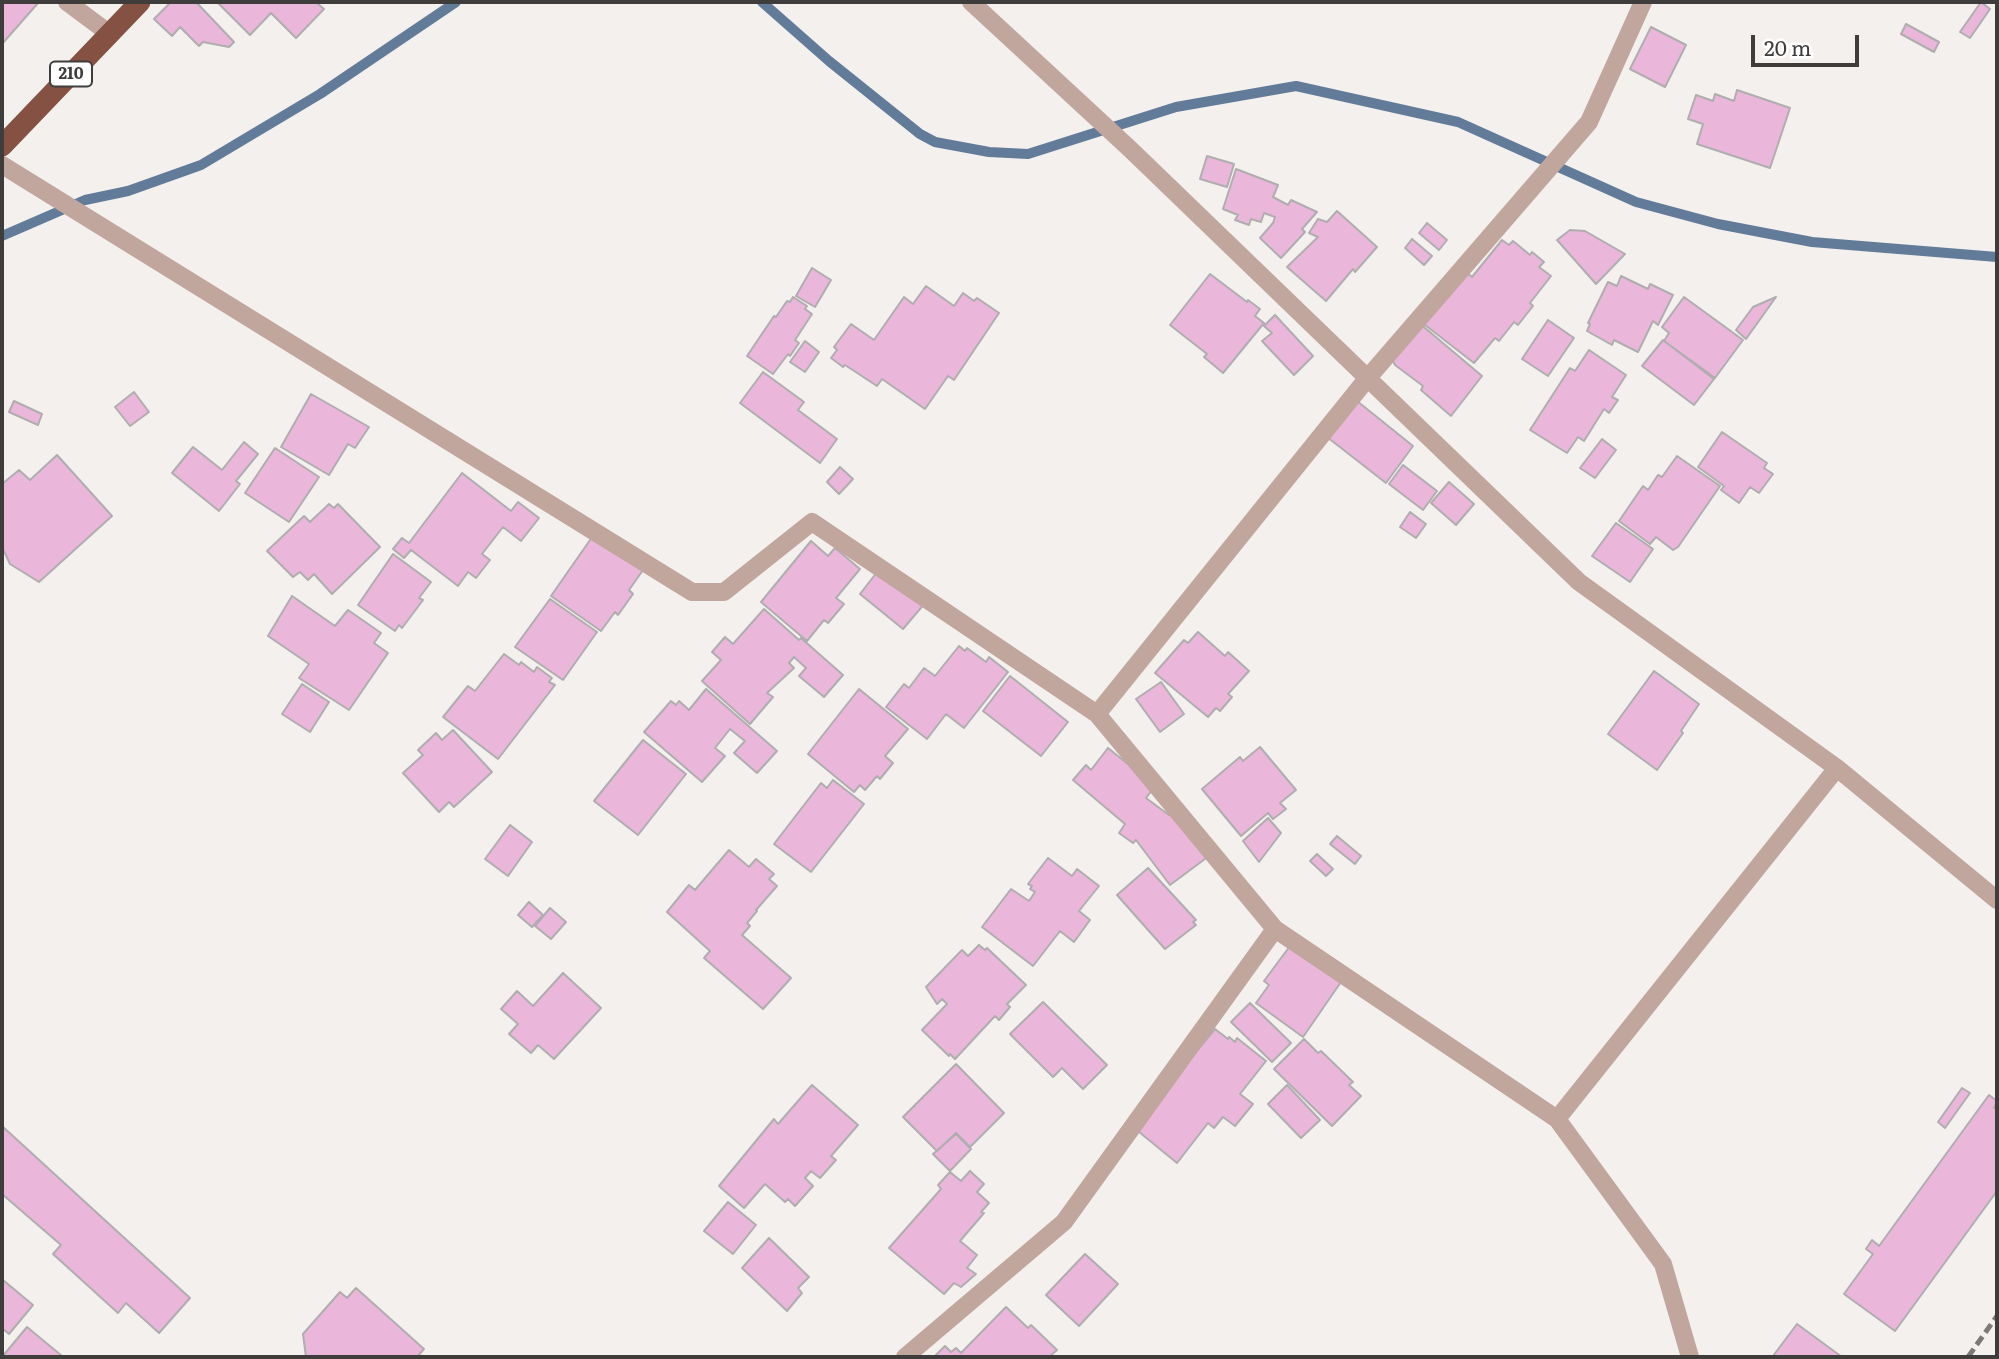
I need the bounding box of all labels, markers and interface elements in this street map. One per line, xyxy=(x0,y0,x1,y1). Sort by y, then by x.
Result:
scale bar xyxy=(1754,21,1862,65)
text: 20 m xyxy=(1764,31,1811,62)
road number: 210 xyxy=(50,61,92,86)

